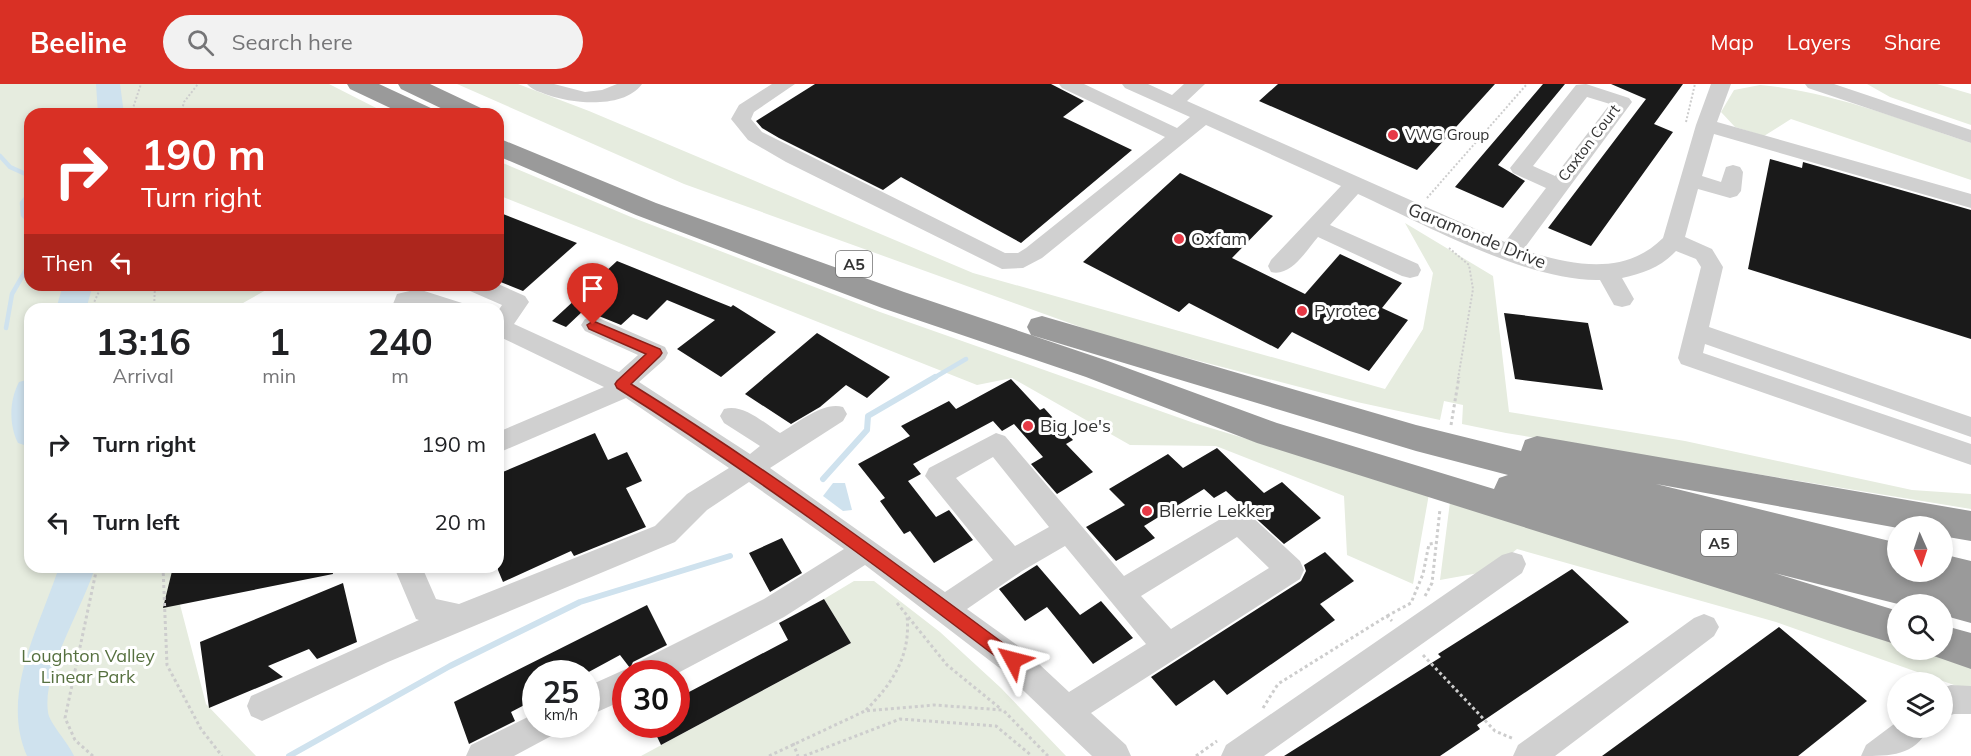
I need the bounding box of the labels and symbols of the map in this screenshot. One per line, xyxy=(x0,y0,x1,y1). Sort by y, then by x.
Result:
street label: Caxton Court xyxy=(1553,100,1624,185)
place label: VWG Group xyxy=(1405,125,1489,144)
marker: VWG Group xyxy=(1386,128,1400,142)
street label: Garamonde Drive xyxy=(1405,197,1549,274)
place label: Oxfam xyxy=(1191,227,1247,250)
marker: Oxfam xyxy=(1172,232,1186,246)
road number: A5 xyxy=(836,251,872,277)
pin xyxy=(567,263,618,325)
place label: Pyrotec xyxy=(1314,299,1377,322)
marker: Pyrotec xyxy=(1295,304,1309,318)
place label: Big Joe's xyxy=(1040,414,1111,437)
marker: Big Joe's xyxy=(1021,419,1035,433)
place label: Blerrie Lekker xyxy=(1159,499,1272,522)
marker: Blerrie Lekker xyxy=(1140,504,1154,518)
north arrow xyxy=(1887,516,1953,582)
road number: A5 xyxy=(1701,530,1737,556)
position arrow xyxy=(981,628,1045,692)
park label: Loughton Valley Linear Park xyxy=(21,644,155,688)
speed limit sign: 30 xyxy=(612,660,690,738)

